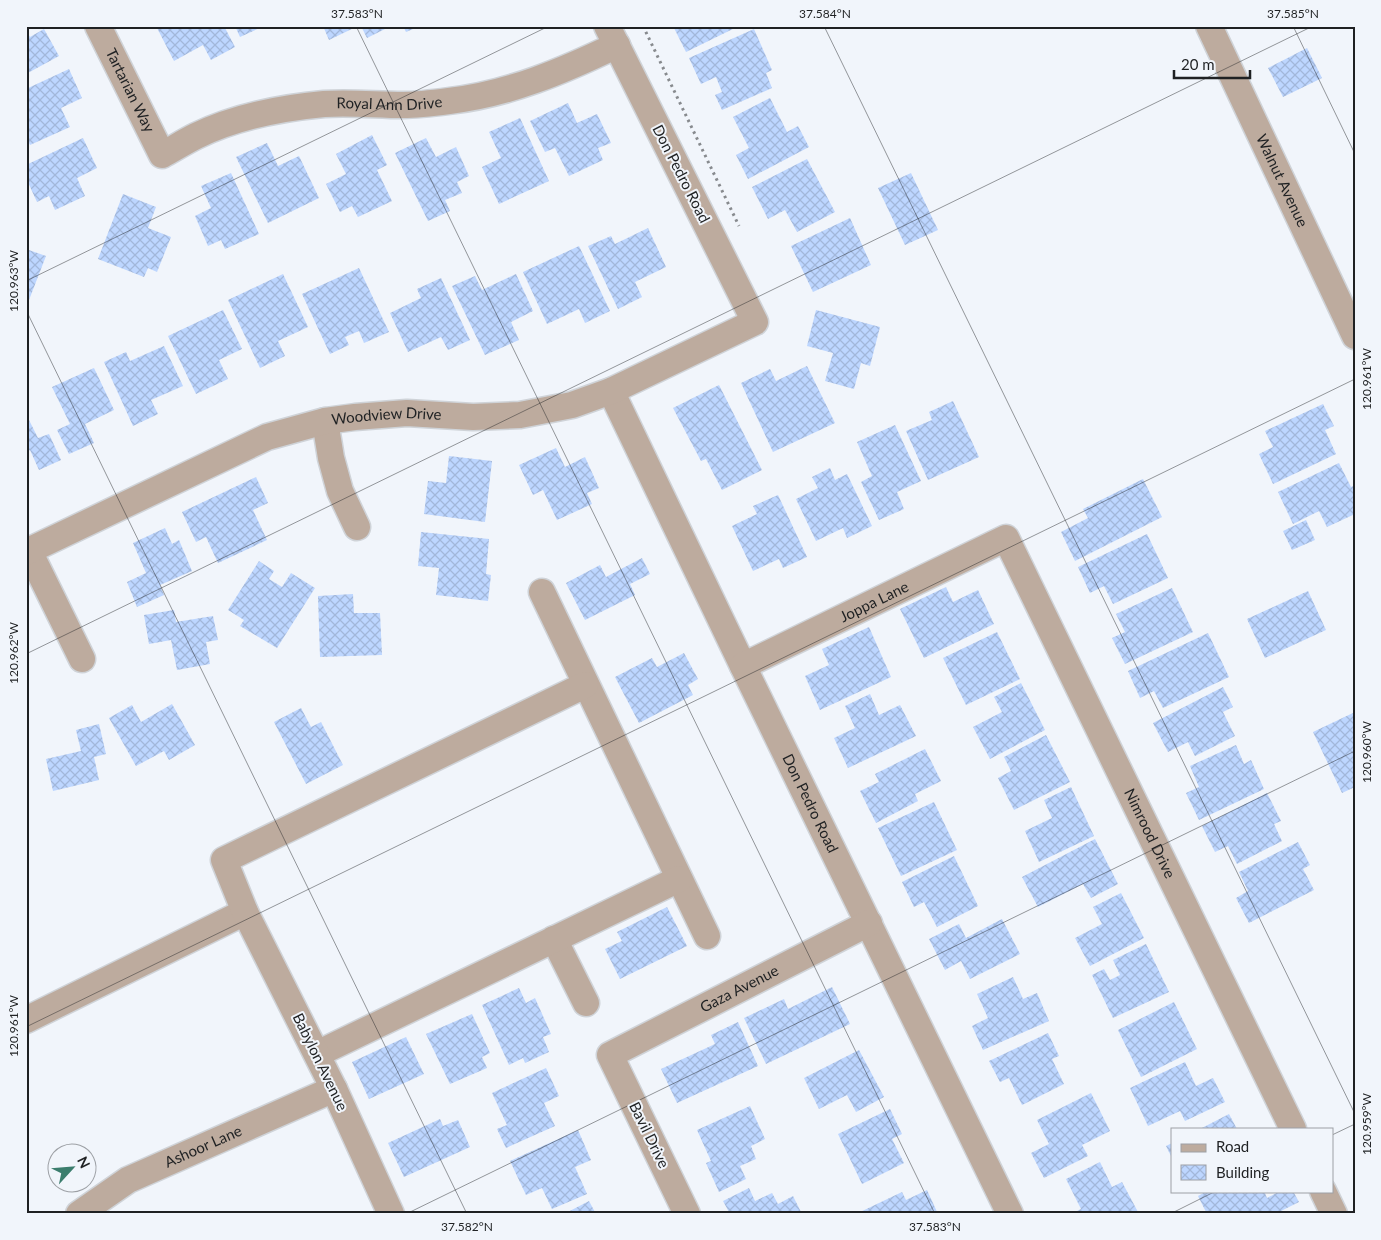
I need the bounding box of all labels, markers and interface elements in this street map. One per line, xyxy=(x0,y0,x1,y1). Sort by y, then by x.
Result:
text: 37.583°N xyxy=(331,6,383,21)
text: 37.584°N xyxy=(799,6,851,21)
text: 37.585°N xyxy=(1267,6,1319,21)
street label: Tartarian Way xyxy=(103,45,159,135)
scale bar xyxy=(1174,48,1250,80)
text: 20 m xyxy=(1181,55,1215,73)
street label: Royal Ann Drive xyxy=(336,92,443,113)
street label: Don Pedro Road xyxy=(649,121,714,226)
street label: Walnut Avenue xyxy=(1253,131,1312,230)
text: 120.963°W xyxy=(6,249,21,312)
text: 120.961°W xyxy=(1359,347,1374,410)
street label: Woodview Drive xyxy=(330,403,442,428)
street label: Joppa Lane xyxy=(837,577,911,626)
text: 120.962°W xyxy=(6,621,21,684)
text: 120.960°W xyxy=(1359,720,1374,783)
street label: Don Pedro Road xyxy=(779,751,843,855)
street label: Nimrood Drive xyxy=(1121,785,1180,881)
street label: Gaza Avenue xyxy=(697,961,781,1016)
text: 120.961°W xyxy=(6,994,21,1057)
street label: Babylon Avenue xyxy=(289,1010,352,1113)
text: 120.959°W xyxy=(1359,1092,1374,1155)
street label: Bavil Drive xyxy=(626,1099,674,1171)
street label: Ashoor Lane xyxy=(162,1121,244,1171)
legend xyxy=(1171,1128,1334,1192)
text: Road xyxy=(1216,1137,1249,1155)
north arrow xyxy=(48,1142,98,1192)
text: N xyxy=(74,1154,94,1171)
text: Building xyxy=(1216,1163,1269,1181)
text: 37.582°N xyxy=(441,1219,493,1234)
text: 37.583°N xyxy=(909,1219,961,1234)

